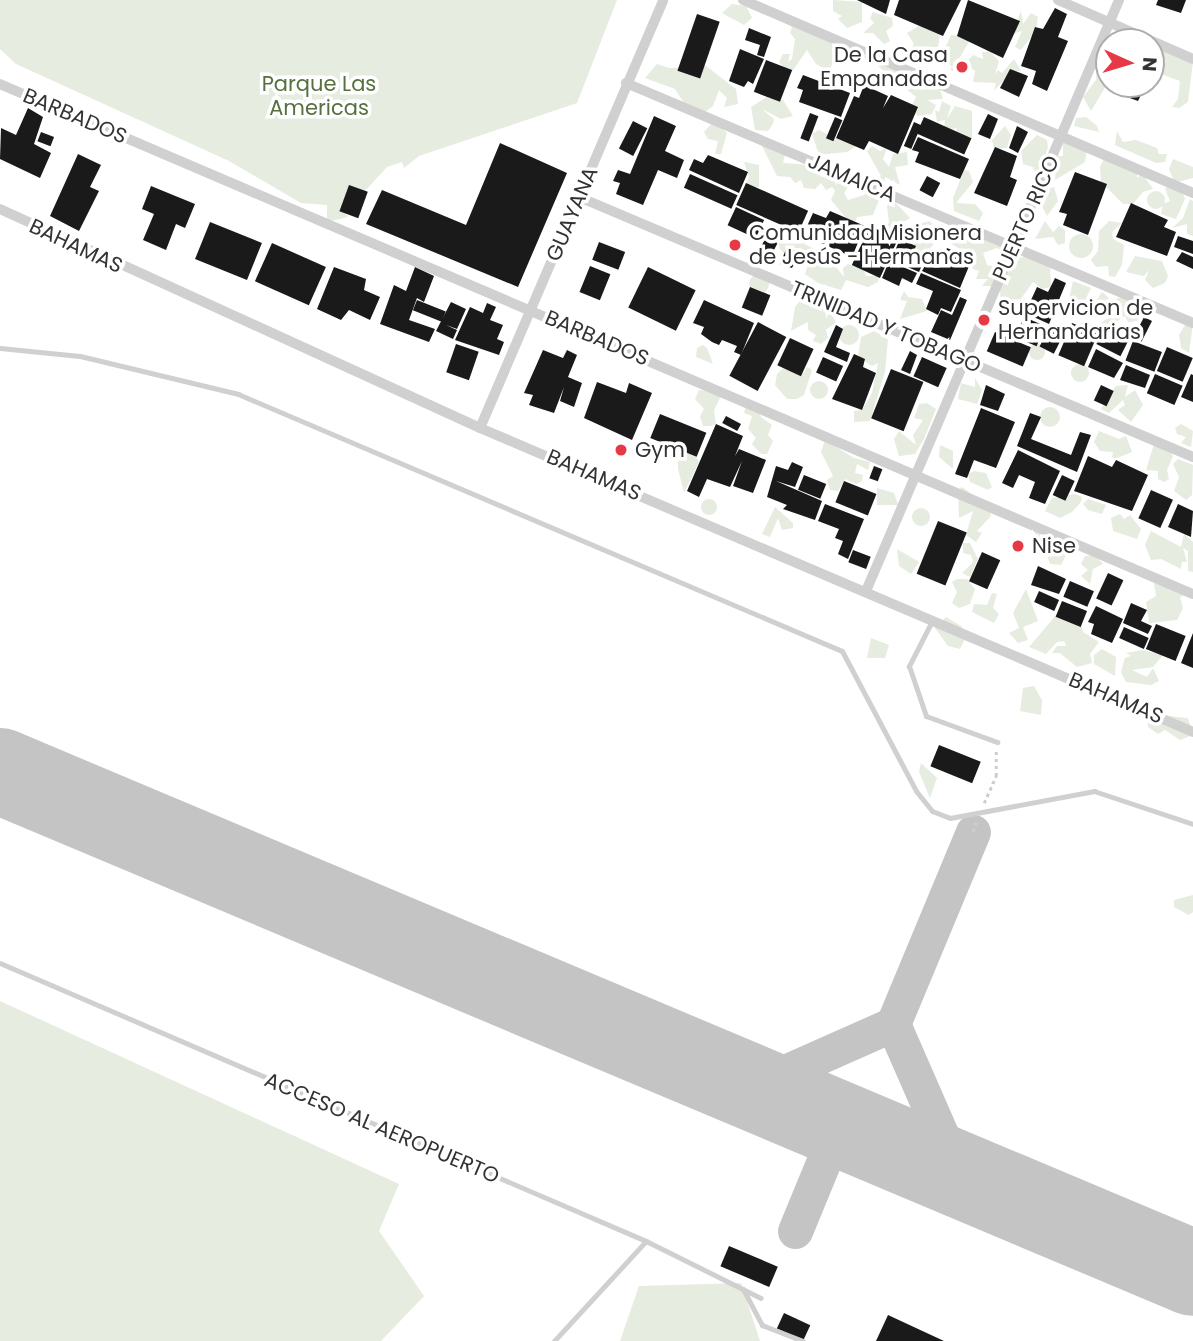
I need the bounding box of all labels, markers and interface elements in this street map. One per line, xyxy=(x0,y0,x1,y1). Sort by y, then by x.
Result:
north arrow xyxy=(1095,28,1165,98)
place label: De la Casa Empanadas xyxy=(820,42,948,92)
text: N xyxy=(1135,56,1163,72)
marker: De la Casa Empanadas xyxy=(954,59,970,75)
park label: Parque Las Americas xyxy=(262,71,376,121)
street label: BARBADOS xyxy=(19,83,131,149)
street label: JAMAICA xyxy=(804,148,900,208)
street label: PUERTO RICO xyxy=(987,152,1065,284)
street label: GUAYANA xyxy=(541,163,603,265)
street label: BAHAMAS xyxy=(25,213,127,279)
place label: Comunidad Misionera de Jesús - Hermanas xyxy=(749,220,982,270)
marker: Comunidad Misionera de Jesús - Hermanas xyxy=(727,237,743,253)
street label: TRINIDAD Y TOBAGO xyxy=(787,275,985,379)
place label: Supervicion de Hernandarias xyxy=(998,295,1153,345)
street label: BARBADOS xyxy=(541,305,653,371)
marker: Supervicion de Hernandarias xyxy=(976,312,992,328)
place label: Gym xyxy=(635,437,685,463)
marker: Gym xyxy=(613,442,629,458)
street label: BAHAMAS xyxy=(543,444,645,506)
place label: Nise xyxy=(1032,533,1076,559)
marker: Nise xyxy=(1010,538,1026,554)
street label: BAHAMAS xyxy=(1065,667,1167,729)
street label: ACCESO AL AEROPUERTO xyxy=(261,1067,503,1189)

